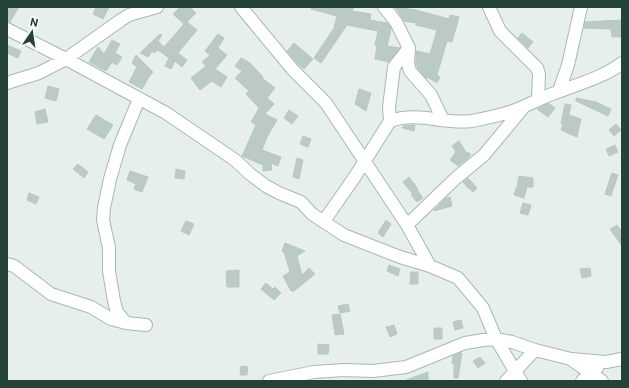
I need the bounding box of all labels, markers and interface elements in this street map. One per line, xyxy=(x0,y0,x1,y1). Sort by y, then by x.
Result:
north arrow xyxy=(12,12,52,52)
text: N xyxy=(29,16,40,30)

